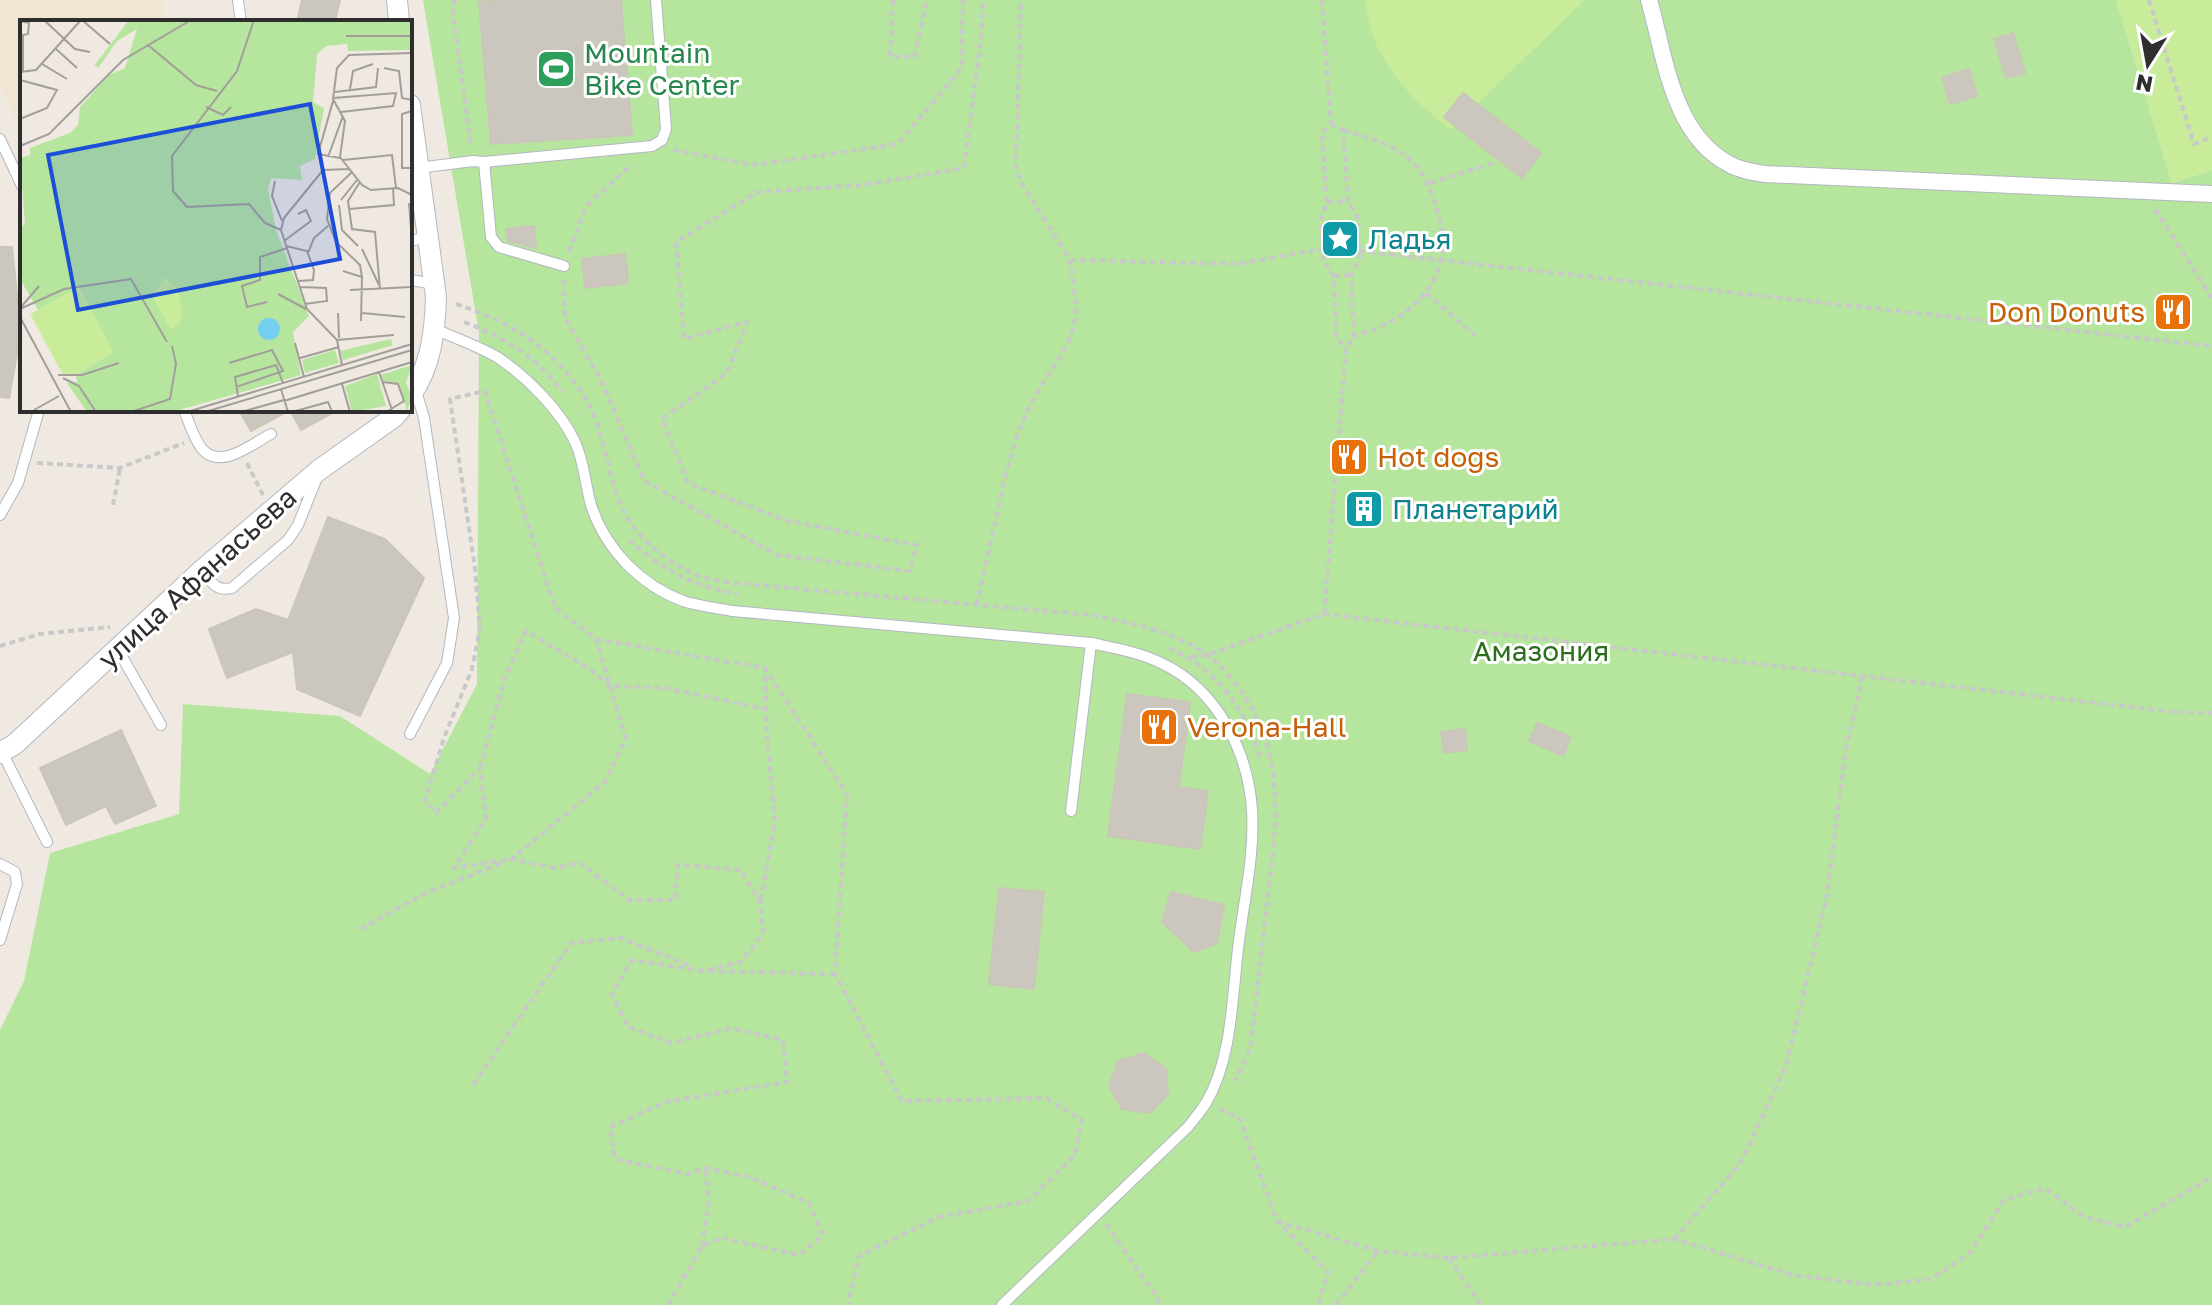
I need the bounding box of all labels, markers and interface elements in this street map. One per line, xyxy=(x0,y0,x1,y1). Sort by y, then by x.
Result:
inset map xyxy=(20,20,412,412)
north arrow xyxy=(2108,24,2188,104)
place label: Mountain Bike Center xyxy=(584,36,739,101)
sports icon: Mountain Bike Center xyxy=(535,48,577,90)
text: N xyxy=(2133,69,2155,99)
place icon: Ладья xyxy=(1319,218,1361,260)
place label: Ладья xyxy=(1368,222,1451,255)
restaurant icon: Don Donuts xyxy=(2152,291,2194,333)
place label: Don Donuts xyxy=(1988,295,2145,328)
restaurant icon: Hot dogs xyxy=(1328,436,1370,478)
place label: Hot dogs xyxy=(1377,440,1499,473)
street label: улица Афанасьева xyxy=(91,480,302,675)
building icon: Планетарий xyxy=(1343,488,1385,530)
place label: Планетарий xyxy=(1392,492,1559,525)
park label: Амазония xyxy=(1473,634,1609,667)
restaurant icon: Verona-Hall xyxy=(1138,706,1180,748)
place label: Verona-Hall xyxy=(1187,710,1346,743)

